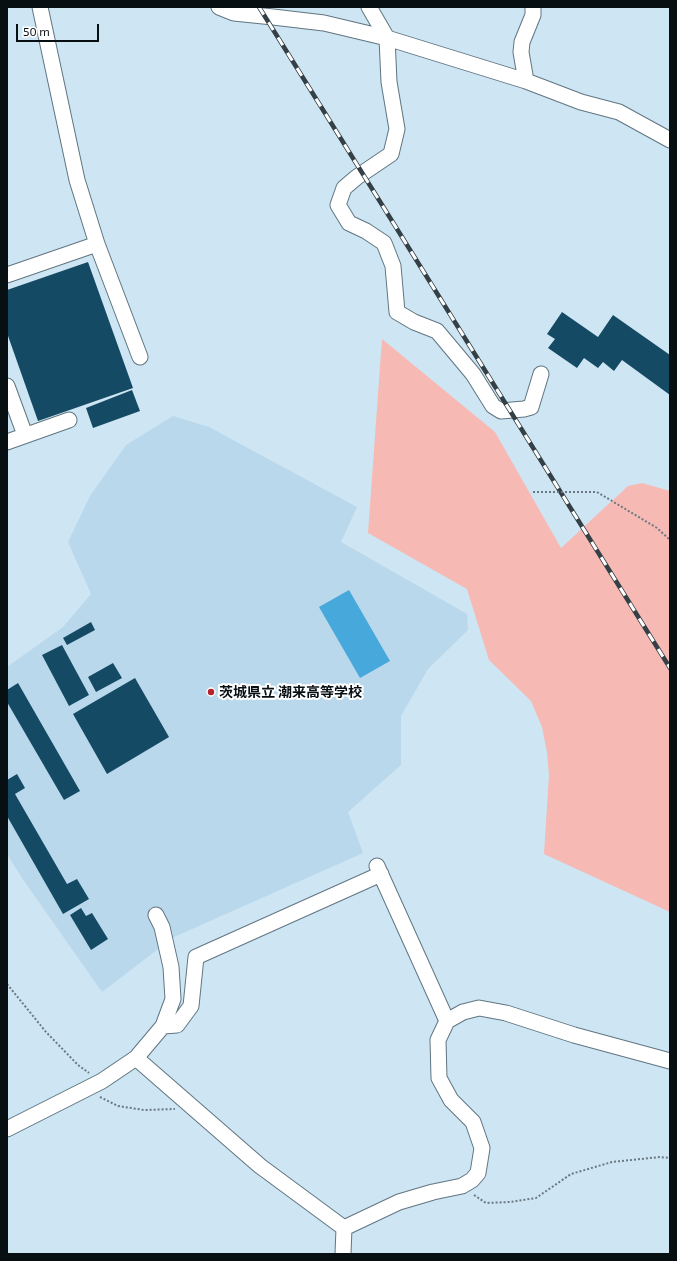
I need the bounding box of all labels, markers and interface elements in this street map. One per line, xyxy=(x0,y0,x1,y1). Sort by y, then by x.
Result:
scale bar xyxy=(18,16,101,42)
text: 50 m xyxy=(23,24,50,38)
place label: 茨城県立 潮来高等学校 xyxy=(219,684,362,700)
marker: 茨城県立 潮来高等学校 xyxy=(206,687,216,697)

